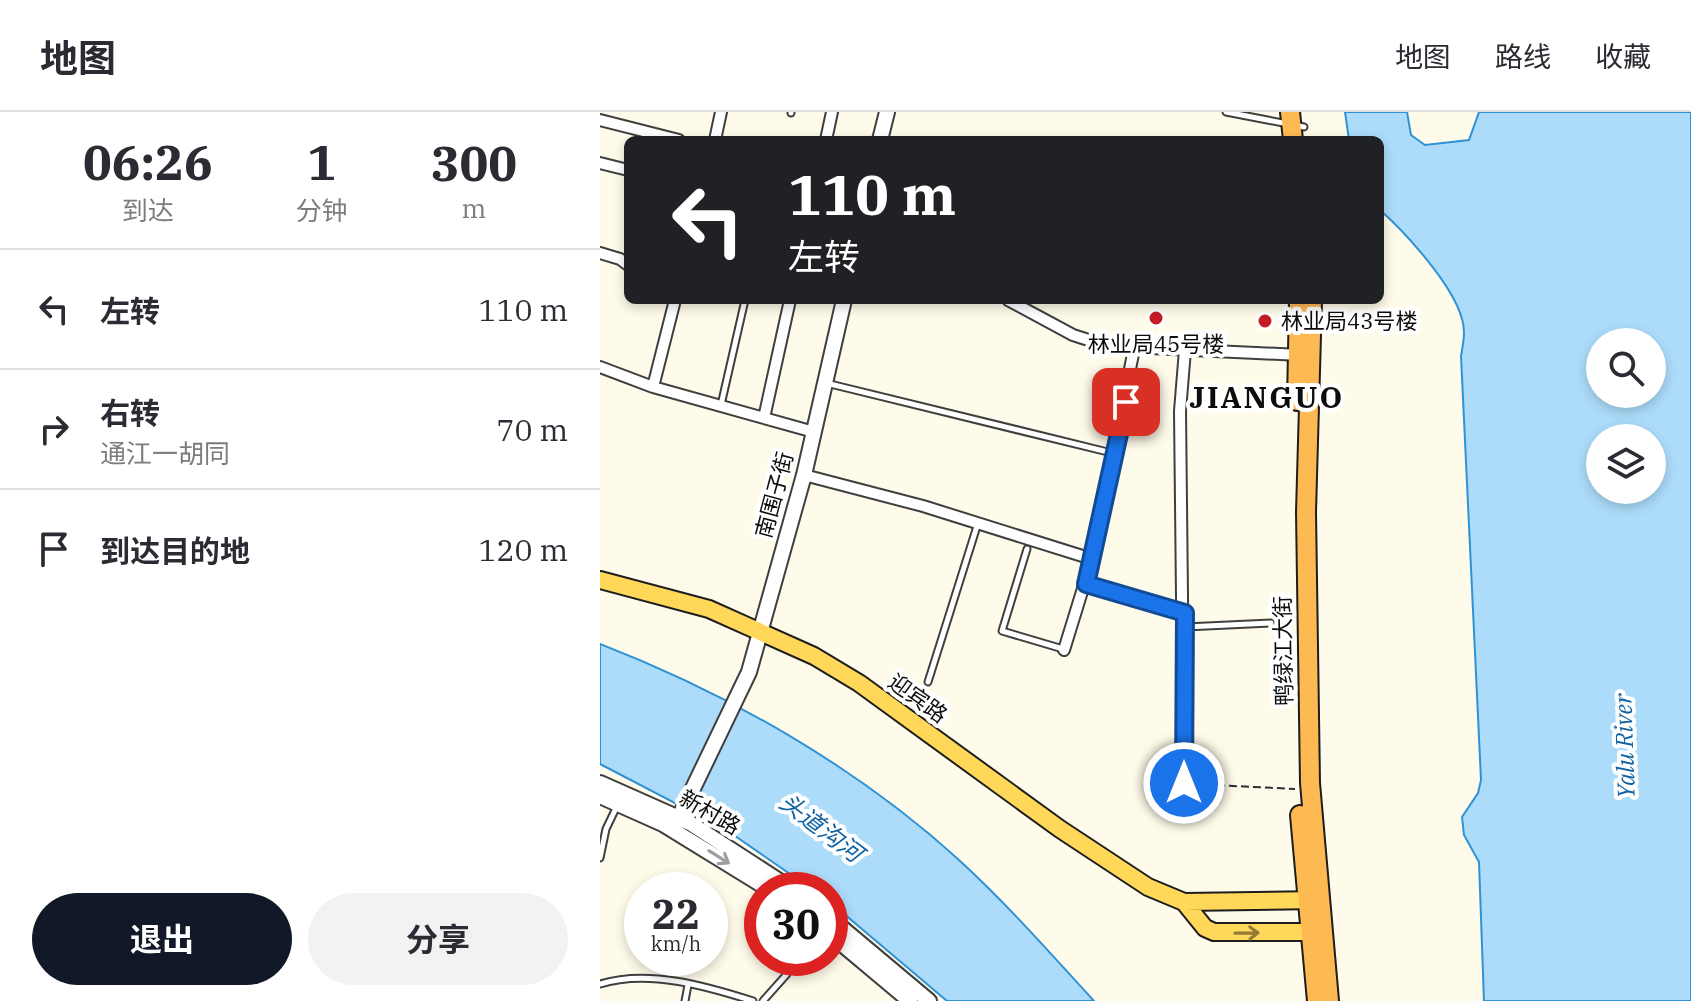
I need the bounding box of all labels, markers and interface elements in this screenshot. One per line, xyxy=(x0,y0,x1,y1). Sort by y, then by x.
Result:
text: 地图 xyxy=(40,33,116,82)
text: 地图 xyxy=(1395,38,1451,75)
text: 路线 xyxy=(1495,38,1551,75)
text: 收藏 xyxy=(1595,38,1651,75)
text: 06:26 xyxy=(83,131,213,193)
text: 1 xyxy=(307,131,336,193)
text: 300 xyxy=(431,132,517,194)
text: 110 m xyxy=(788,158,956,230)
icon: left xyxy=(656,168,760,272)
text: m xyxy=(461,191,486,225)
text: 到达 xyxy=(122,193,174,227)
text: 分钟 xyxy=(296,193,348,227)
text: 左转 xyxy=(788,233,860,280)
icon: left xyxy=(32,287,76,331)
text: 110 m xyxy=(478,290,568,329)
text: 左转 xyxy=(100,291,160,330)
place label: 林业局43号楼 xyxy=(1281,306,1417,335)
marker: 林业局45号楼 xyxy=(1147,309,1165,327)
marker: 林业局43号楼 xyxy=(1256,312,1274,330)
map controls xyxy=(1586,328,1666,504)
button: search xyxy=(1586,328,1666,408)
place label: 林业局45号楼 xyxy=(1088,329,1224,358)
pin xyxy=(1092,368,1160,436)
district label: JIANGUO xyxy=(1190,377,1344,416)
icon: arrive xyxy=(1104,380,1148,424)
text: 右转 xyxy=(100,393,160,432)
icon: right xyxy=(32,407,76,451)
text: 70 m xyxy=(496,410,568,449)
button: layers xyxy=(1586,424,1666,504)
text: 通江一胡同 xyxy=(100,436,230,470)
street label: 南围子街 xyxy=(748,449,799,541)
icon: arrive xyxy=(32,527,76,571)
text: 120 m xyxy=(478,530,568,569)
text: 到达目的地 xyxy=(100,531,250,570)
street label: 鸭绿江大街 xyxy=(1267,596,1298,706)
street label: 迎宾路 xyxy=(883,666,954,729)
water label: Yalu River xyxy=(1606,691,1642,799)
position arrow xyxy=(1142,741,1226,825)
street label: 新村路 xyxy=(674,783,746,841)
water label: 头道沟河 xyxy=(774,786,873,871)
one-way arrow xyxy=(707,849,730,865)
speed limit sign: 30 xyxy=(744,872,848,976)
text: 22 xyxy=(652,888,700,940)
button: 退出 xyxy=(32,893,292,985)
button: 分享 xyxy=(308,893,568,985)
one-way arrow xyxy=(1233,926,1260,941)
text: km/h xyxy=(651,930,701,957)

